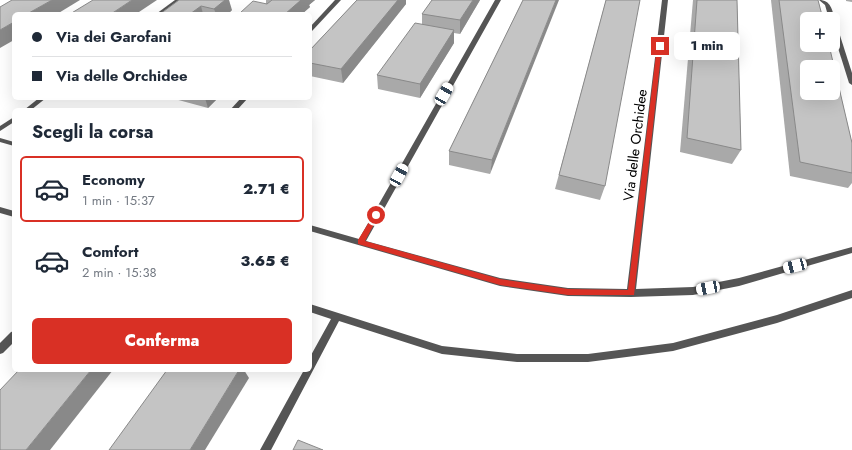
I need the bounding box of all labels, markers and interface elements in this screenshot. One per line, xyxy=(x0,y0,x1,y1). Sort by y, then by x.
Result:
map controls xyxy=(800,12,840,100)
button: + xyxy=(800,12,840,52)
text: Via dei Garofani xyxy=(56,26,171,48)
callout: 1 min xyxy=(674,32,740,60)
text: 1 min xyxy=(691,36,723,55)
route end xyxy=(651,37,669,55)
button: − xyxy=(800,60,840,100)
text: Via delle Orchidee xyxy=(56,65,188,87)
car xyxy=(433,81,455,107)
street label: Via delle Orchidee xyxy=(618,88,652,202)
text: Scegli la corsa xyxy=(32,119,153,145)
car xyxy=(388,162,410,188)
text: Economy xyxy=(82,169,145,191)
icon: car xyxy=(34,171,70,207)
text: 2.71 € xyxy=(243,178,290,200)
text: 1 min · 15:37 xyxy=(82,191,155,210)
route start xyxy=(367,206,385,224)
text: Comfort xyxy=(82,241,139,263)
icon: car xyxy=(34,243,70,279)
text: 3.65 € xyxy=(240,250,290,272)
car xyxy=(782,257,808,275)
text: 2 min · 15:38 xyxy=(82,263,157,282)
car xyxy=(695,280,721,296)
button: Conferma xyxy=(32,318,292,364)

